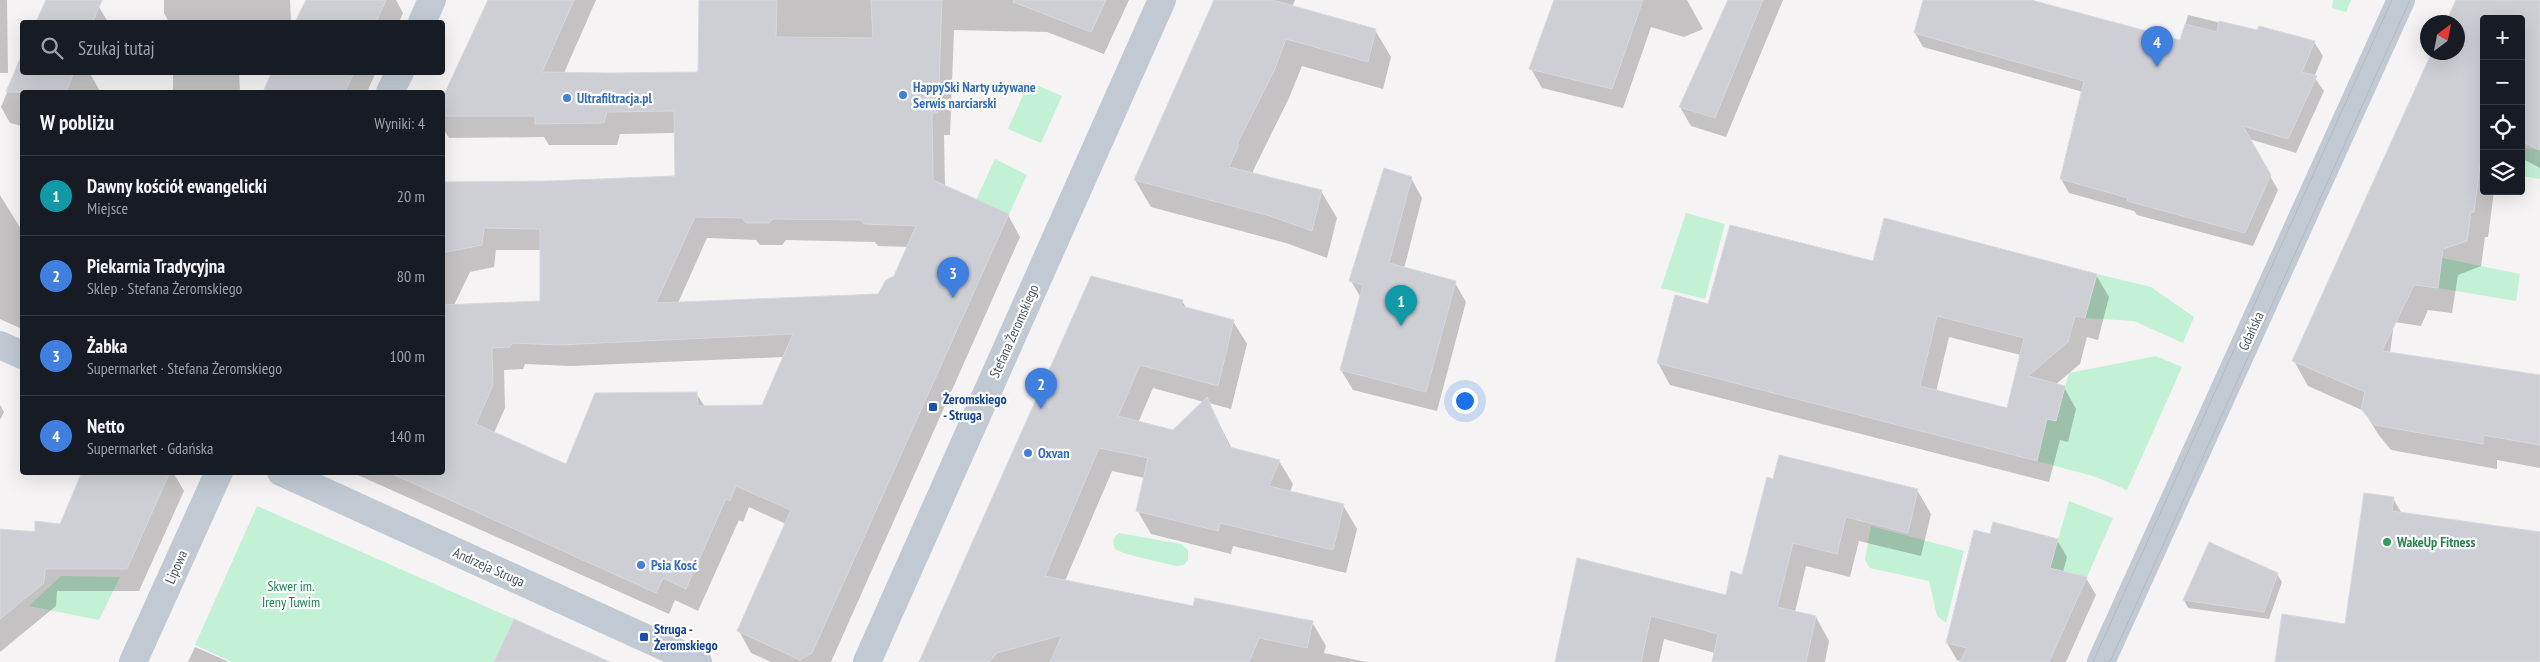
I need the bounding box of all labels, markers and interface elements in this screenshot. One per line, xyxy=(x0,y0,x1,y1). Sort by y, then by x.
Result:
north arrow xyxy=(2420,15,2465,60)
map controls xyxy=(2480,15,2525,195)
button: + xyxy=(2480,15,2525,60)
search box xyxy=(20,20,445,75)
pin: 4 xyxy=(2141,26,2173,67)
icon: search xyxy=(38,34,66,62)
text: Szukaj tutaj xyxy=(78,36,155,60)
button: − xyxy=(2480,60,2525,105)
place label: HappySki Narty używane Serwis narciarski xyxy=(913,78,1036,112)
place label: Ultrafiltracja.pl xyxy=(577,89,652,107)
marker: HappySki Narty używane Serwis narciarski xyxy=(897,89,909,101)
marker: Ultrafiltracja.pl xyxy=(561,92,573,104)
button: locate xyxy=(2480,105,2525,150)
text: W pobliżu xyxy=(40,109,114,136)
text: Wyniki: 4 xyxy=(374,113,425,133)
button: layers xyxy=(2480,150,2525,195)
text: Dawny kościół ewangelicki xyxy=(87,174,267,198)
text: 1 xyxy=(52,186,60,206)
text: 20 m xyxy=(397,186,425,206)
text: Miejsce xyxy=(87,198,128,218)
text: Piekarnia Tradycyjna xyxy=(87,254,225,278)
pin: 3 xyxy=(937,257,969,298)
text: 2 xyxy=(52,266,60,286)
text: 80 m xyxy=(397,266,425,286)
text: Sklep · Stefana Żeromskiego xyxy=(87,278,242,298)
street label: Stefana Żeromskiego xyxy=(985,281,1043,381)
pin: 1 xyxy=(1385,285,1417,326)
street label: Gdańska xyxy=(2234,309,2268,353)
text: Żabka xyxy=(87,334,127,358)
text: 3 xyxy=(52,346,60,366)
text: 100 m xyxy=(390,346,425,366)
text: Supermarket · Stefana Żeromskiego xyxy=(87,358,282,378)
pin: 2 xyxy=(1025,368,1057,409)
your location xyxy=(1452,388,1478,414)
place label: Żeromskiego - Struga xyxy=(943,390,1007,424)
marker: Żeromskiego - Struga xyxy=(927,401,939,413)
text: Netto xyxy=(87,414,125,438)
text: 4 xyxy=(52,426,60,446)
text: 140 m xyxy=(390,426,425,446)
text: Supermarket · Gdańska xyxy=(87,438,213,458)
place label: Oxvan xyxy=(1038,444,1069,462)
marker: Oxvan xyxy=(1022,447,1034,459)
place label: WakeUp Fitness xyxy=(2396,533,2475,551)
marker: WakeUp Fitness xyxy=(2381,536,2393,548)
street label: Andrzeja Struga xyxy=(450,543,528,591)
street label: Lipowa xyxy=(161,547,191,587)
place label: Psia Kosć xyxy=(651,556,697,574)
marker: Psia Kosć xyxy=(635,559,647,571)
park label: Skwer im. Ireny Tuwim xyxy=(262,577,320,611)
place label: Struga - Żeromskiego xyxy=(654,620,718,654)
marker: Struga - Żeromskiego xyxy=(638,631,650,643)

